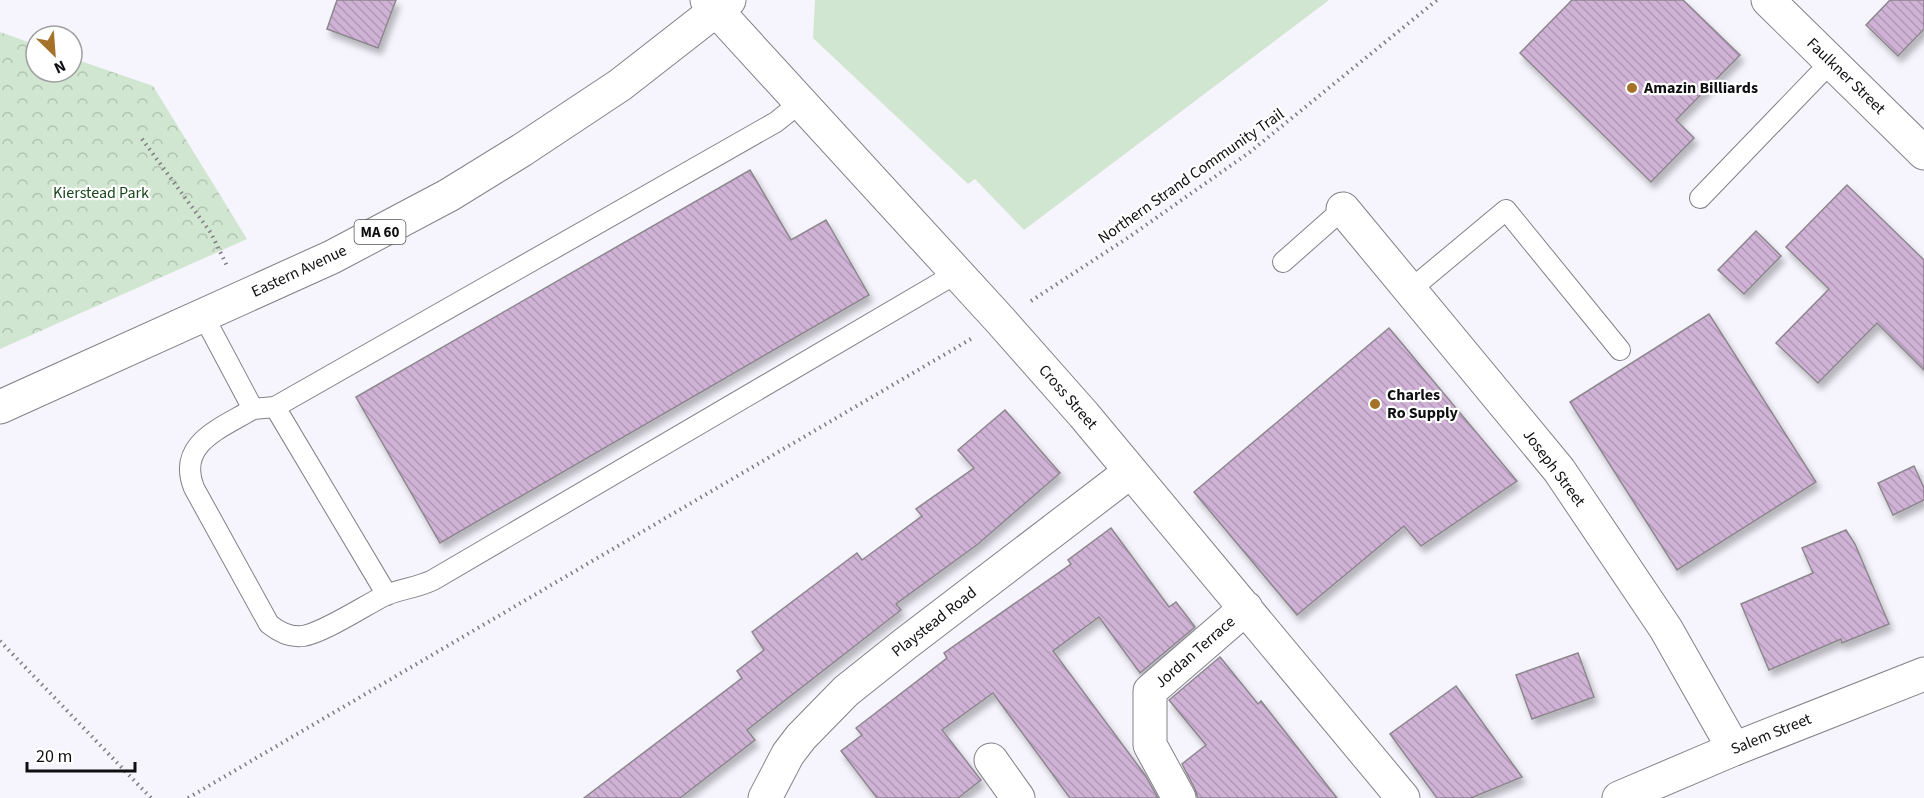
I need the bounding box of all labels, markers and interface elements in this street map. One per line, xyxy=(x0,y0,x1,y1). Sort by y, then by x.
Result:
north arrow xyxy=(24,24,84,84)
street label: Faulkner Street xyxy=(1802,33,1891,120)
text: N xyxy=(50,54,69,79)
place label: Amazin Billiards xyxy=(1643,77,1758,99)
marker: Amazin Billiards xyxy=(1625,81,1639,95)
street label: Northern Strand Community Trail xyxy=(1093,103,1289,249)
park label: Kierstead Park xyxy=(53,182,149,204)
road number: MA 60 xyxy=(354,220,406,244)
street label: Eastern Avenue xyxy=(248,239,350,303)
street label: Cross Street xyxy=(1034,360,1103,435)
place label: Charles Ro Supply xyxy=(1387,384,1459,424)
marker: Charles Ro Supply xyxy=(1368,397,1382,411)
street label: Joseph Street xyxy=(1518,425,1591,512)
street label: Playstead Road xyxy=(887,582,981,662)
street label: Jordan Terrace xyxy=(1150,611,1240,693)
street label: Salem Street xyxy=(1727,708,1815,760)
scale bar xyxy=(27,735,135,773)
text: 20 m xyxy=(36,744,72,769)

